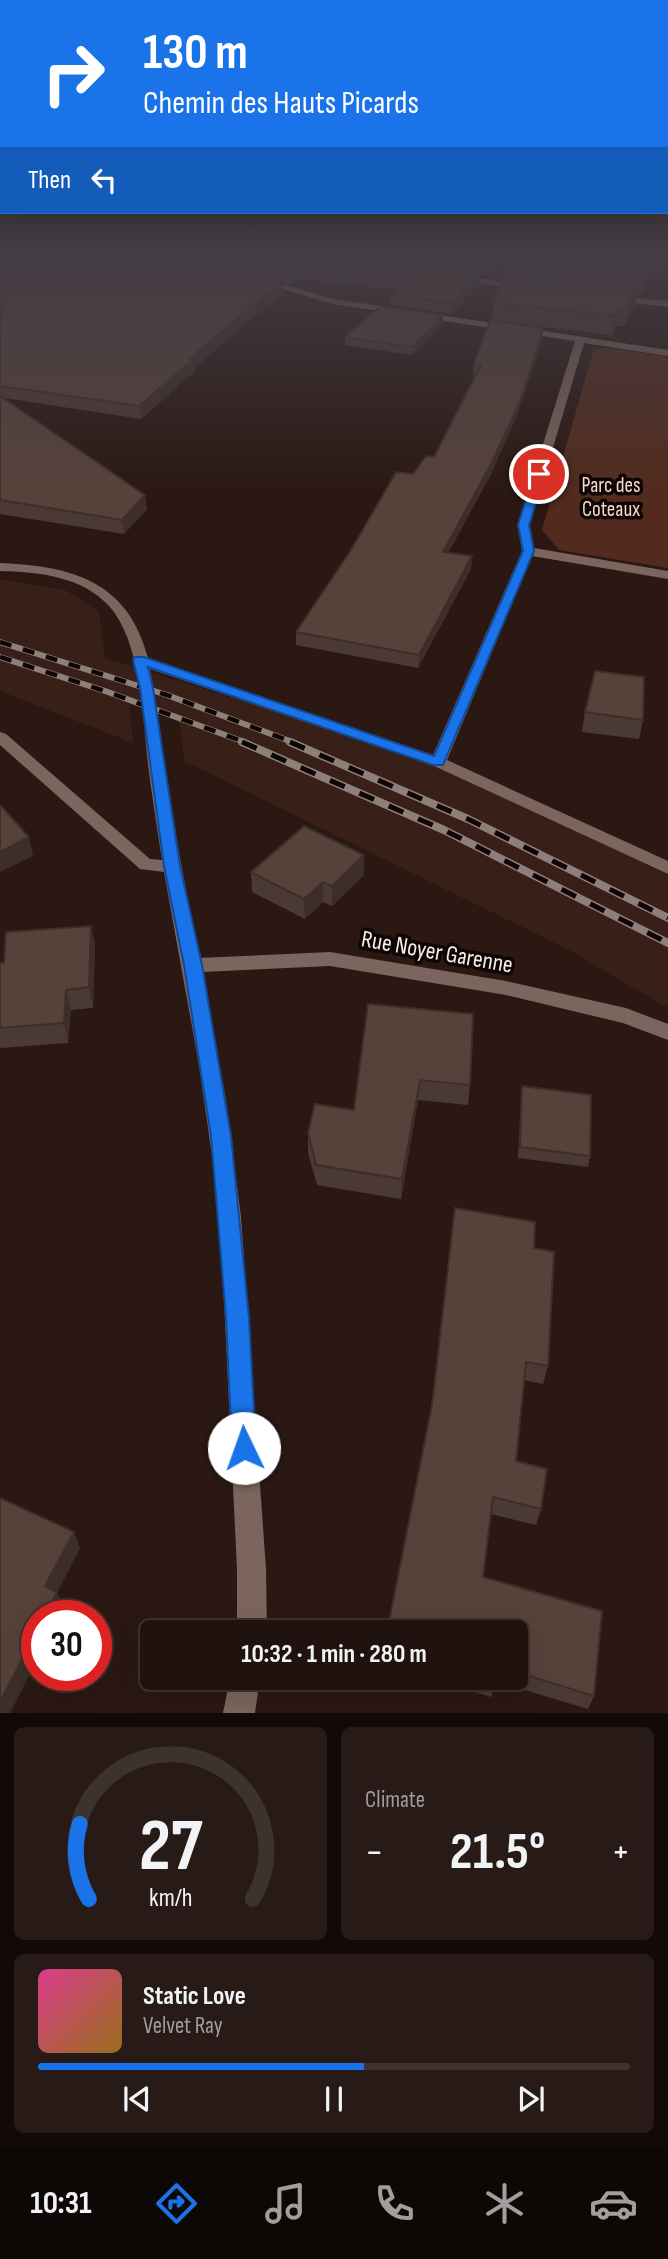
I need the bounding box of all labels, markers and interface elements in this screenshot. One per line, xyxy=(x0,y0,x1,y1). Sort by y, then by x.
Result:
text: 130 m xyxy=(143,24,248,83)
icon: right xyxy=(28,28,119,119)
text: Chemin des Hauts Picards xyxy=(143,84,419,123)
icon: left xyxy=(85,161,123,199)
text: Then xyxy=(28,165,71,196)
pin xyxy=(509,444,569,504)
icon: arrive xyxy=(520,455,558,493)
park label: Parc des Coteaux xyxy=(582,473,640,522)
street label: Rue Noyer Garenne xyxy=(359,924,515,980)
position arrow xyxy=(207,1411,281,1485)
speed limit sign: 30 xyxy=(21,1600,112,1691)
text: 10:32 · 1 min · 280 m xyxy=(241,1639,427,1670)
text: Climate xyxy=(365,1786,425,1814)
text: 27 xyxy=(139,1804,203,1892)
text: 21.5° xyxy=(450,1821,545,1884)
text: − xyxy=(365,1830,384,1875)
text: + xyxy=(611,1830,630,1875)
text: km/h xyxy=(149,1883,192,1914)
text: Static Love xyxy=(143,1981,246,2012)
text: Velvet Ray xyxy=(143,2012,223,2040)
icon: previous xyxy=(118,2080,156,2118)
icon: pause xyxy=(315,2080,353,2118)
icon: next xyxy=(512,2080,550,2118)
icon: directions xyxy=(152,2179,201,2228)
icon: music xyxy=(261,2179,310,2228)
icon: phone xyxy=(370,2179,419,2228)
icon: climate xyxy=(480,2179,529,2228)
icon: car xyxy=(589,2179,638,2228)
text: 10:31 xyxy=(30,2184,92,2223)

